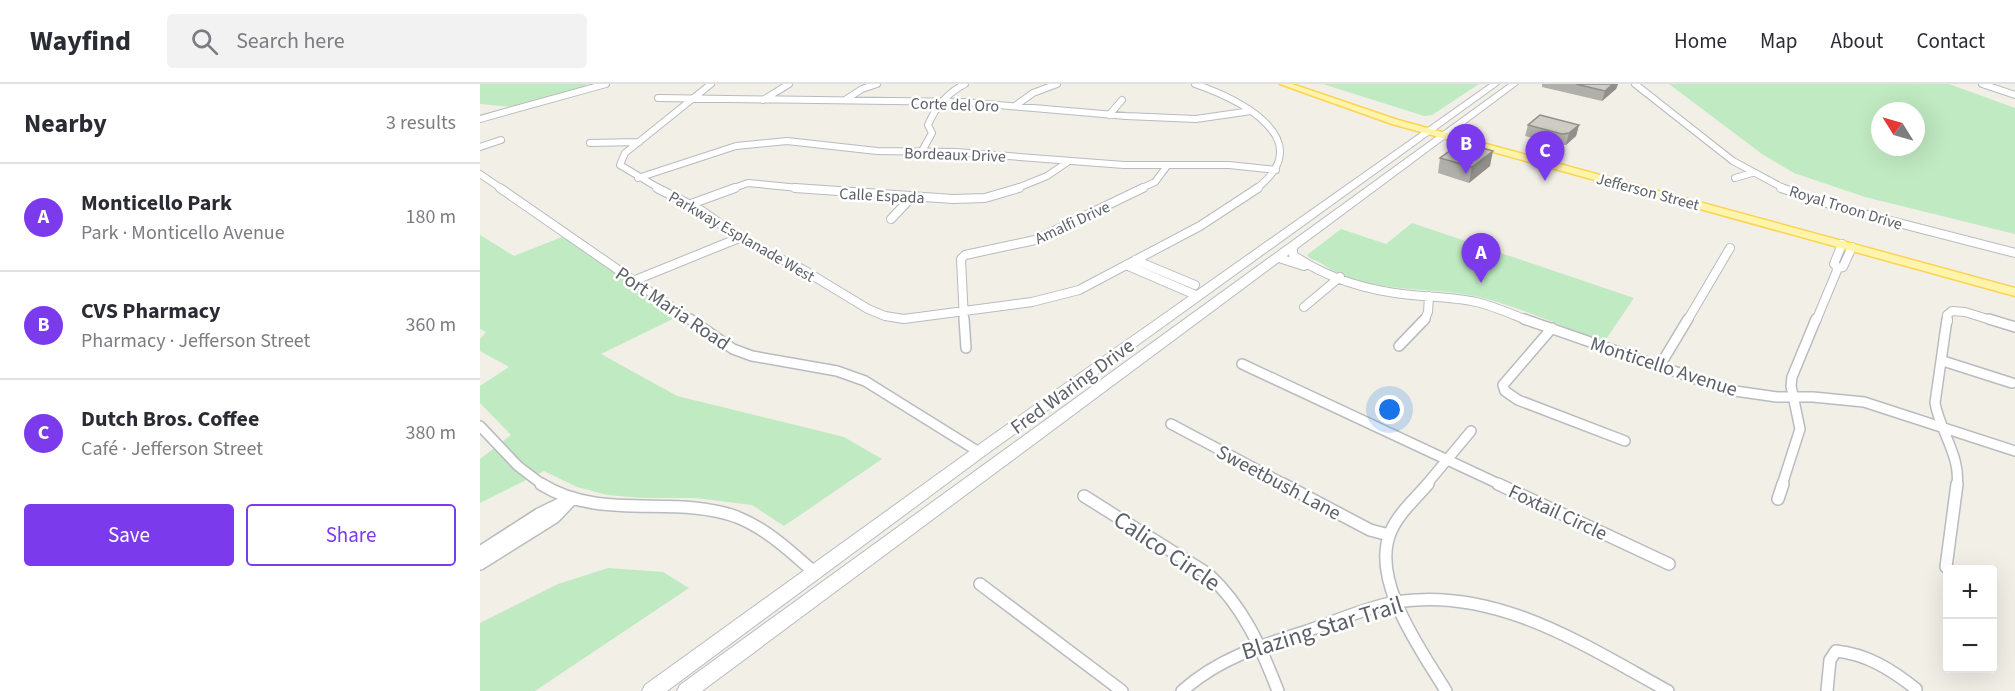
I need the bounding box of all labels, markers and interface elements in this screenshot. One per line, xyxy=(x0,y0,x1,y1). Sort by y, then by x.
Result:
search box xyxy=(167,14,587,68)
text: Wayfind xyxy=(30,21,131,61)
icon: search xyxy=(188,25,221,58)
text: Search here xyxy=(236,25,345,57)
text: Home xyxy=(1674,26,1727,56)
text: Map xyxy=(1760,26,1798,56)
text: About xyxy=(1831,26,1883,56)
text: Contact xyxy=(1916,26,1985,56)
street label: Corte del Oro xyxy=(910,92,1000,118)
north arrow xyxy=(1871,102,1925,156)
text: Nearby xyxy=(24,105,107,142)
text: 3 results xyxy=(386,109,456,137)
pin: B xyxy=(1446,124,1486,174)
pin: C xyxy=(1526,132,1564,181)
street label: Bordeaux Drive xyxy=(904,142,1006,168)
street label: Jefferson Street xyxy=(1594,168,1702,216)
street label: Royal Troon Drive xyxy=(1786,180,1905,236)
street label: Calle Espada xyxy=(839,183,925,209)
street label: Parkway Esplanade West xyxy=(664,186,819,288)
text: Monticello Park xyxy=(81,187,232,219)
street label: Amalfi Drive xyxy=(1031,196,1114,250)
text: A xyxy=(38,203,49,231)
text: 180 m xyxy=(406,203,456,231)
text: Park · Monticello Avenue xyxy=(81,219,285,247)
pin: A xyxy=(1462,234,1500,283)
street label: Port Maria Road xyxy=(610,260,735,358)
text: CVS Pharmacy xyxy=(81,295,221,327)
text: B xyxy=(37,311,50,339)
text: 360 m xyxy=(406,311,456,339)
text: Pharmacy · Jefferson Street xyxy=(81,327,310,355)
street label: Monticello Avenue xyxy=(1586,330,1741,404)
street label: Fred Waring Drive xyxy=(1005,332,1140,441)
your location xyxy=(1375,395,1404,424)
text: Dutch Bros. Coffee xyxy=(81,403,259,435)
text: C xyxy=(38,419,49,447)
text: 380 m xyxy=(406,419,456,447)
text: Café · Jefferson Street xyxy=(81,435,263,463)
street label: Sweetbush Lane xyxy=(1211,438,1346,527)
street label: Foxtail Circle xyxy=(1504,478,1612,548)
street label: Calico Circle xyxy=(1106,503,1227,600)
button: Save xyxy=(24,504,234,566)
button: Share xyxy=(246,504,456,566)
map controls xyxy=(1943,565,1997,673)
button: + xyxy=(1943,565,1997,619)
street label: Blazing Star Trail xyxy=(1237,587,1407,670)
button: − xyxy=(1943,619,1997,673)

